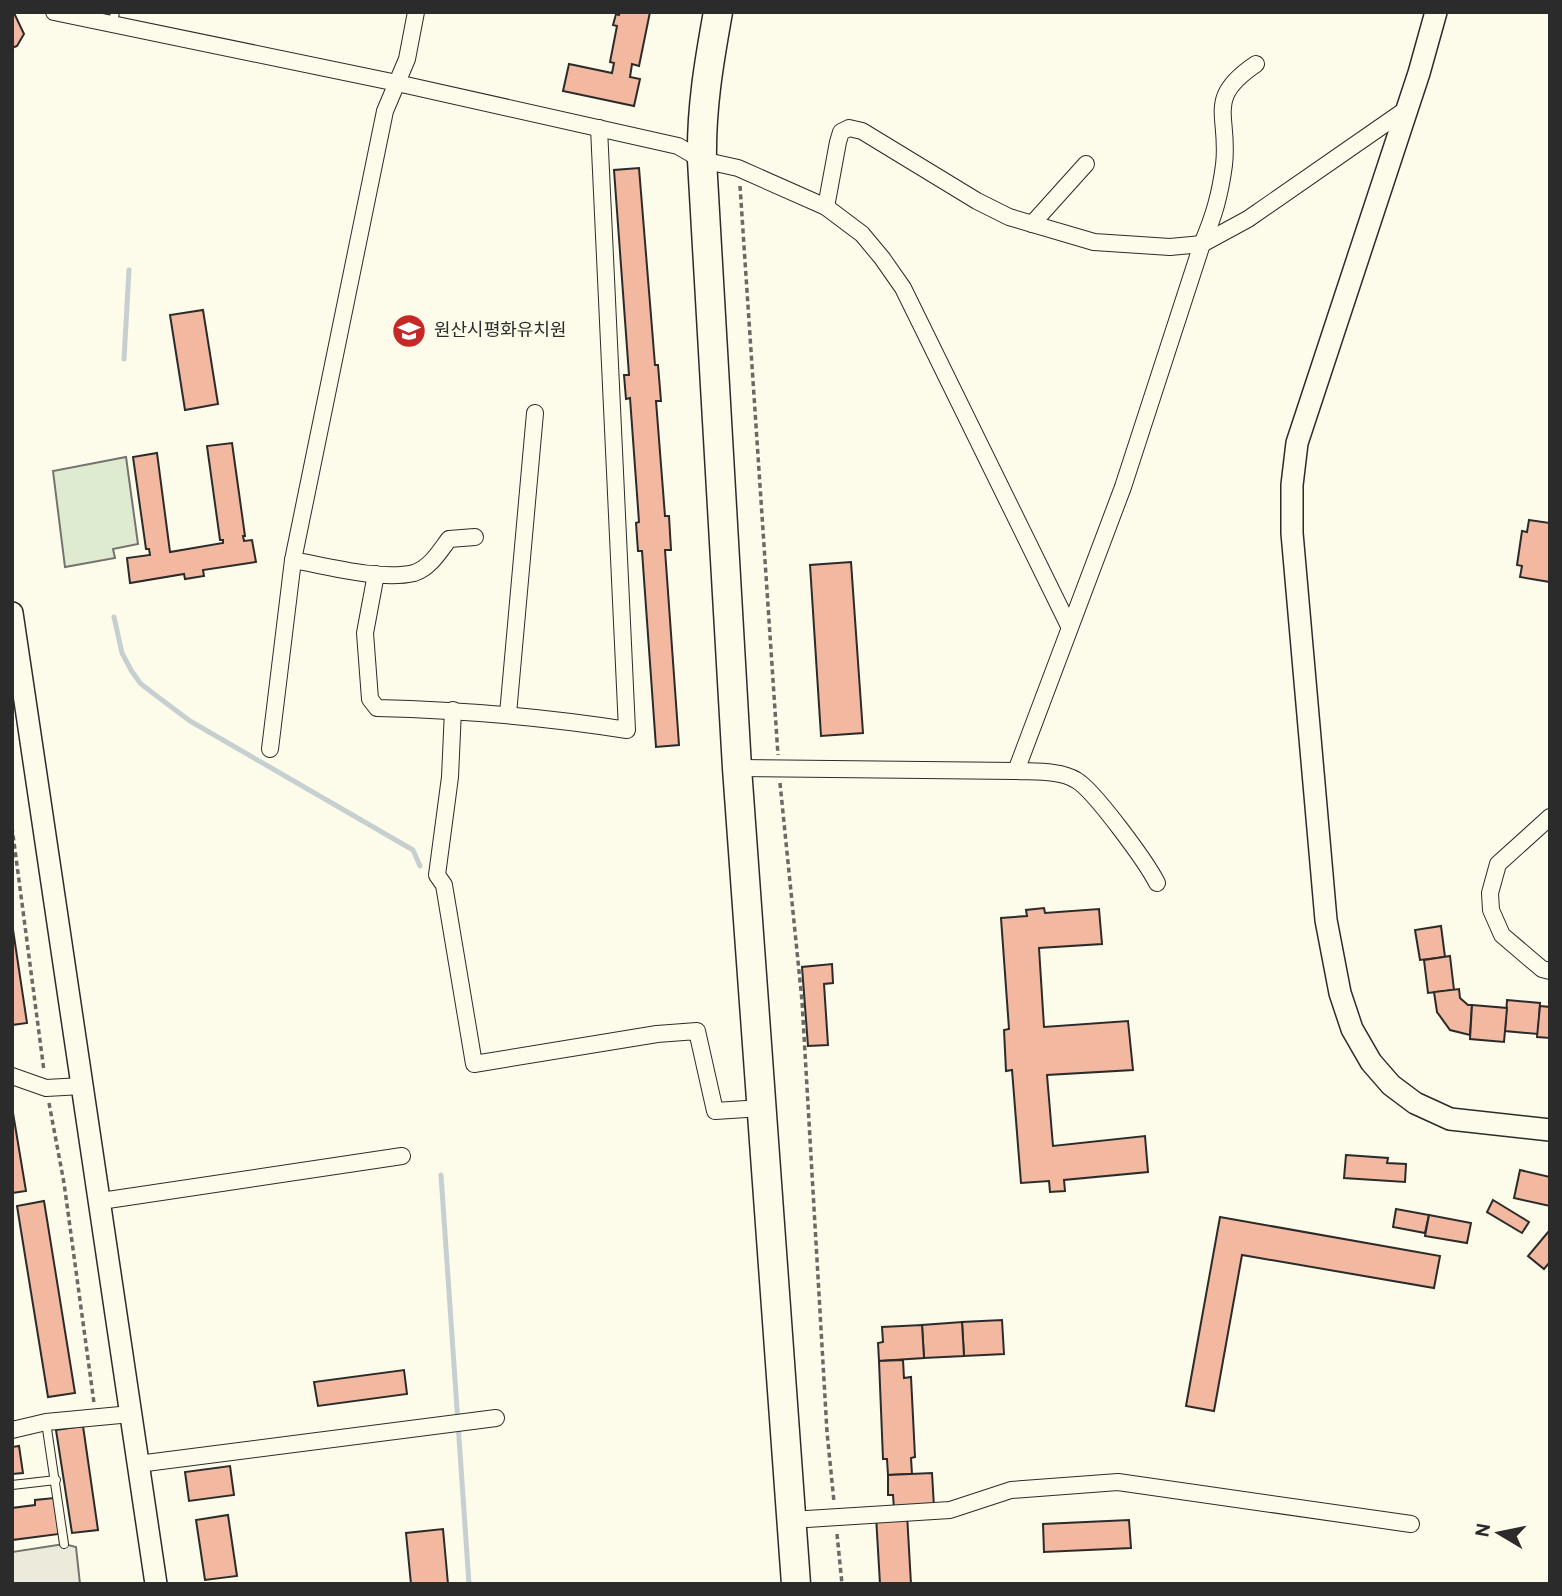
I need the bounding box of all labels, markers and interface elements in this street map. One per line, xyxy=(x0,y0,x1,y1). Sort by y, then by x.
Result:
school or university icon: 원산시평화유치원 xyxy=(390,312,428,350)
place label: 원산시평화유치원 xyxy=(434,320,566,343)
north arrow xyxy=(1464,1498,1534,1568)
text: N xyxy=(1471,1522,1497,1539)

